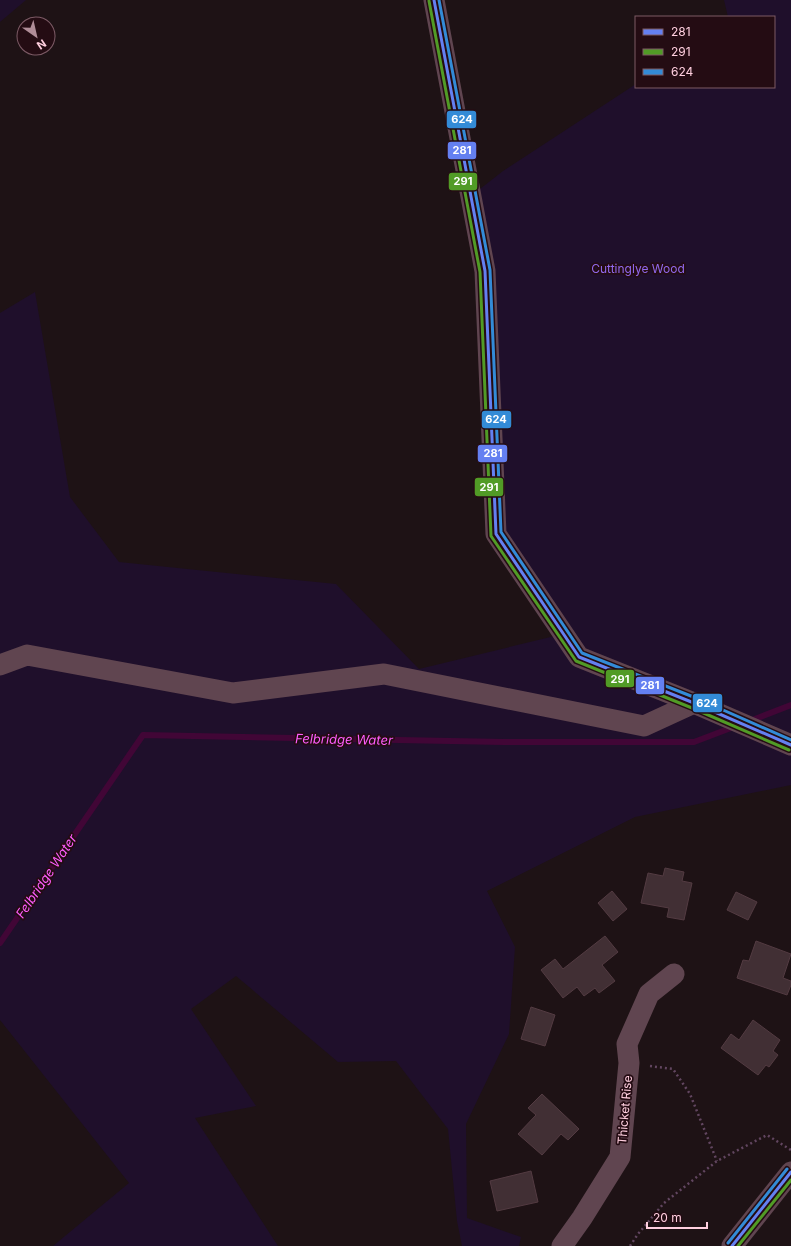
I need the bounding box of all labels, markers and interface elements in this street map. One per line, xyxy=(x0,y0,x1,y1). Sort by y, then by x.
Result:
north arrow xyxy=(16,16,56,56)
legend xyxy=(635,16,775,88)
text: 281 xyxy=(671,24,691,39)
text: N xyxy=(34,36,49,52)
text: 291 xyxy=(671,44,691,59)
text: 624 xyxy=(671,64,694,79)
line badge: 624 xyxy=(446,110,477,129)
text: 624 xyxy=(451,112,473,126)
line badge: 281 xyxy=(447,141,477,160)
text: 281 xyxy=(453,143,472,157)
line badge: 291 xyxy=(448,172,478,191)
text: 291 xyxy=(454,174,473,188)
park label: Cuttinglye Wood xyxy=(591,261,685,276)
line badge: 624 xyxy=(481,410,512,429)
text: 624 xyxy=(485,412,507,426)
line badge: 281 xyxy=(477,444,508,463)
text: 281 xyxy=(484,446,503,460)
line badge: 291 xyxy=(474,477,504,497)
text: 291 xyxy=(480,480,499,494)
line badge: 291 xyxy=(605,669,635,688)
text: 291 xyxy=(611,672,630,686)
line badge: 281 xyxy=(635,676,665,695)
text: 281 xyxy=(641,678,660,692)
line badge: 624 xyxy=(692,693,723,713)
text: 624 xyxy=(696,696,718,710)
water label: Felbridge Water xyxy=(295,730,394,748)
water label: Felbridge Water xyxy=(12,830,81,921)
street label: Thicket Rise xyxy=(614,1075,635,1145)
scale bar xyxy=(647,1204,707,1230)
text: 20 m xyxy=(653,1210,682,1225)

